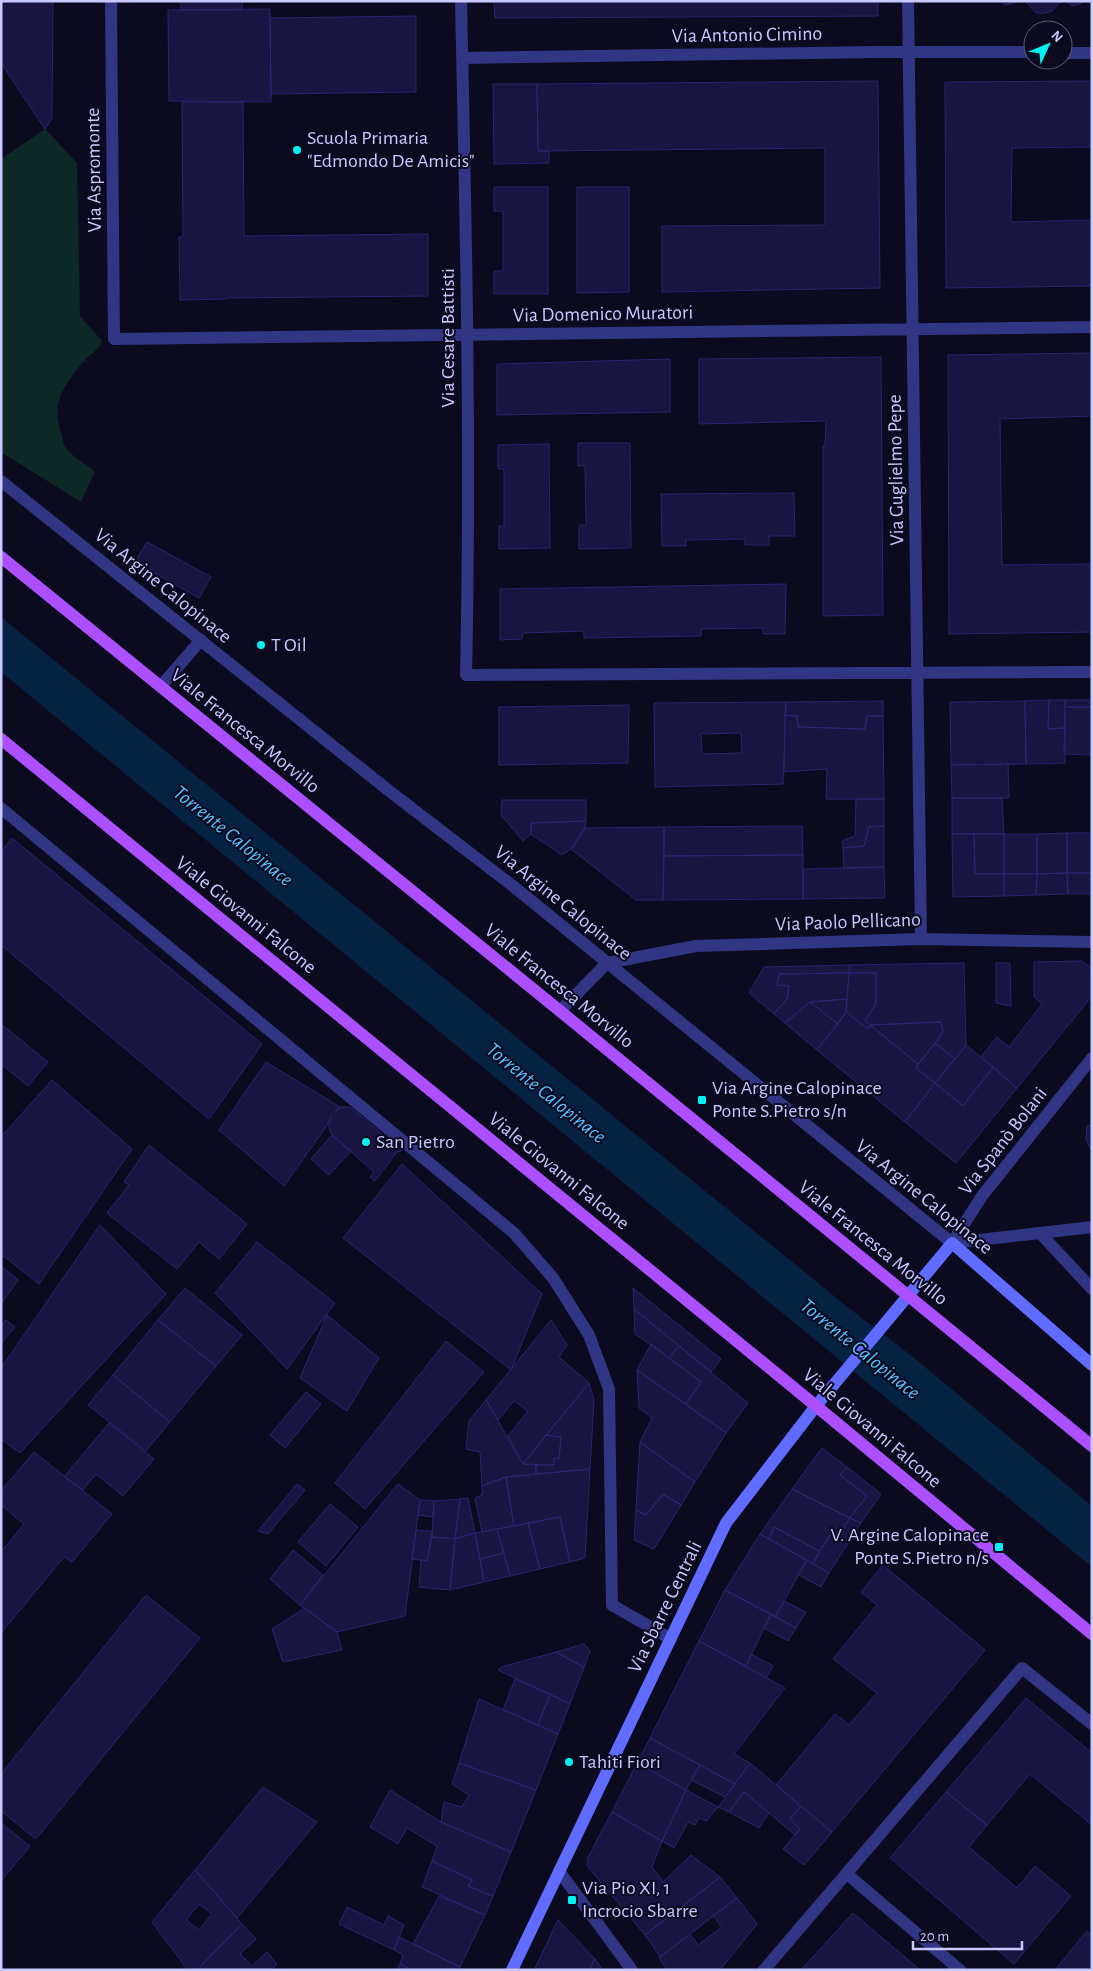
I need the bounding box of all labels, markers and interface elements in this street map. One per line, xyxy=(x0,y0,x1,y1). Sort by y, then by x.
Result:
north arrow xyxy=(1023,20,1073,70)
street label: Via Antonio Cimino xyxy=(672,24,822,46)
text: N xyxy=(1048,28,1065,45)
street label: Via Aspromonte xyxy=(83,107,105,233)
place label: Scuola Primaria "Edmondo De Amicis" xyxy=(307,128,475,171)
marker: Scuola Primaria "Edmondo De Amicis" xyxy=(291,144,303,156)
street label: Via Cesare Battisti xyxy=(438,268,458,408)
street label: Via Domenico Muratori xyxy=(513,302,693,326)
street label: Via Guglielmo Pepe xyxy=(885,394,907,546)
street label: Via Argine Calopinace xyxy=(91,525,235,647)
place label: T Oil xyxy=(271,635,307,655)
marker: T Oil xyxy=(255,639,267,651)
street label: Viale Francesca Morvillo xyxy=(167,665,323,797)
water label: Torrente Calopinace xyxy=(169,782,297,891)
street label: Via Argine Calopinace xyxy=(491,842,635,964)
street label: Viale Giovanni Falcone xyxy=(172,852,320,978)
street label: Via Paolo Pellicano xyxy=(775,909,921,935)
street label: Viale Francesca Morvillo xyxy=(481,920,637,1052)
water label: Torrente Calopinace xyxy=(482,1039,610,1148)
place label: Via Argine Calopinace Ponte S.Pietro s/n xyxy=(712,1078,882,1121)
street label: Via Spanò Bolani xyxy=(955,1084,1051,1198)
marker: Via Argine Calopinace Ponte S.Pietro s/n xyxy=(696,1094,708,1106)
street label: Viale Giovanni Falcone xyxy=(485,1108,633,1234)
place label: San Pietro xyxy=(376,1132,455,1152)
marker: San Pietro xyxy=(360,1136,372,1148)
street label: Via Argine Calopinace xyxy=(852,1136,996,1258)
street label: Viale Francesca Morvillo xyxy=(795,1177,951,1309)
water label: Torrente Calopinace xyxy=(796,1295,924,1404)
street label: Viale Giovanni Falcone xyxy=(799,1364,945,1492)
place label: V. Argine Calopinace Ponte S.Pietro n/s xyxy=(831,1525,989,1568)
street label: Via Sbarre Centrali xyxy=(624,1538,706,1676)
marker: V. Argine Calopinace Ponte S.Pietro n/s xyxy=(993,1541,1005,1553)
place label: Tahiti Fiori xyxy=(579,1752,661,1772)
marker: Tahiti Fiori xyxy=(563,1756,575,1768)
place label: Via Pio XI, 1 Incrocio Sbarre xyxy=(582,1878,698,1921)
marker: Via Pio XI, 1 Incrocio Sbarre xyxy=(566,1894,578,1906)
scale bar xyxy=(913,1918,1022,1950)
text: 20 m xyxy=(920,1929,949,1944)

